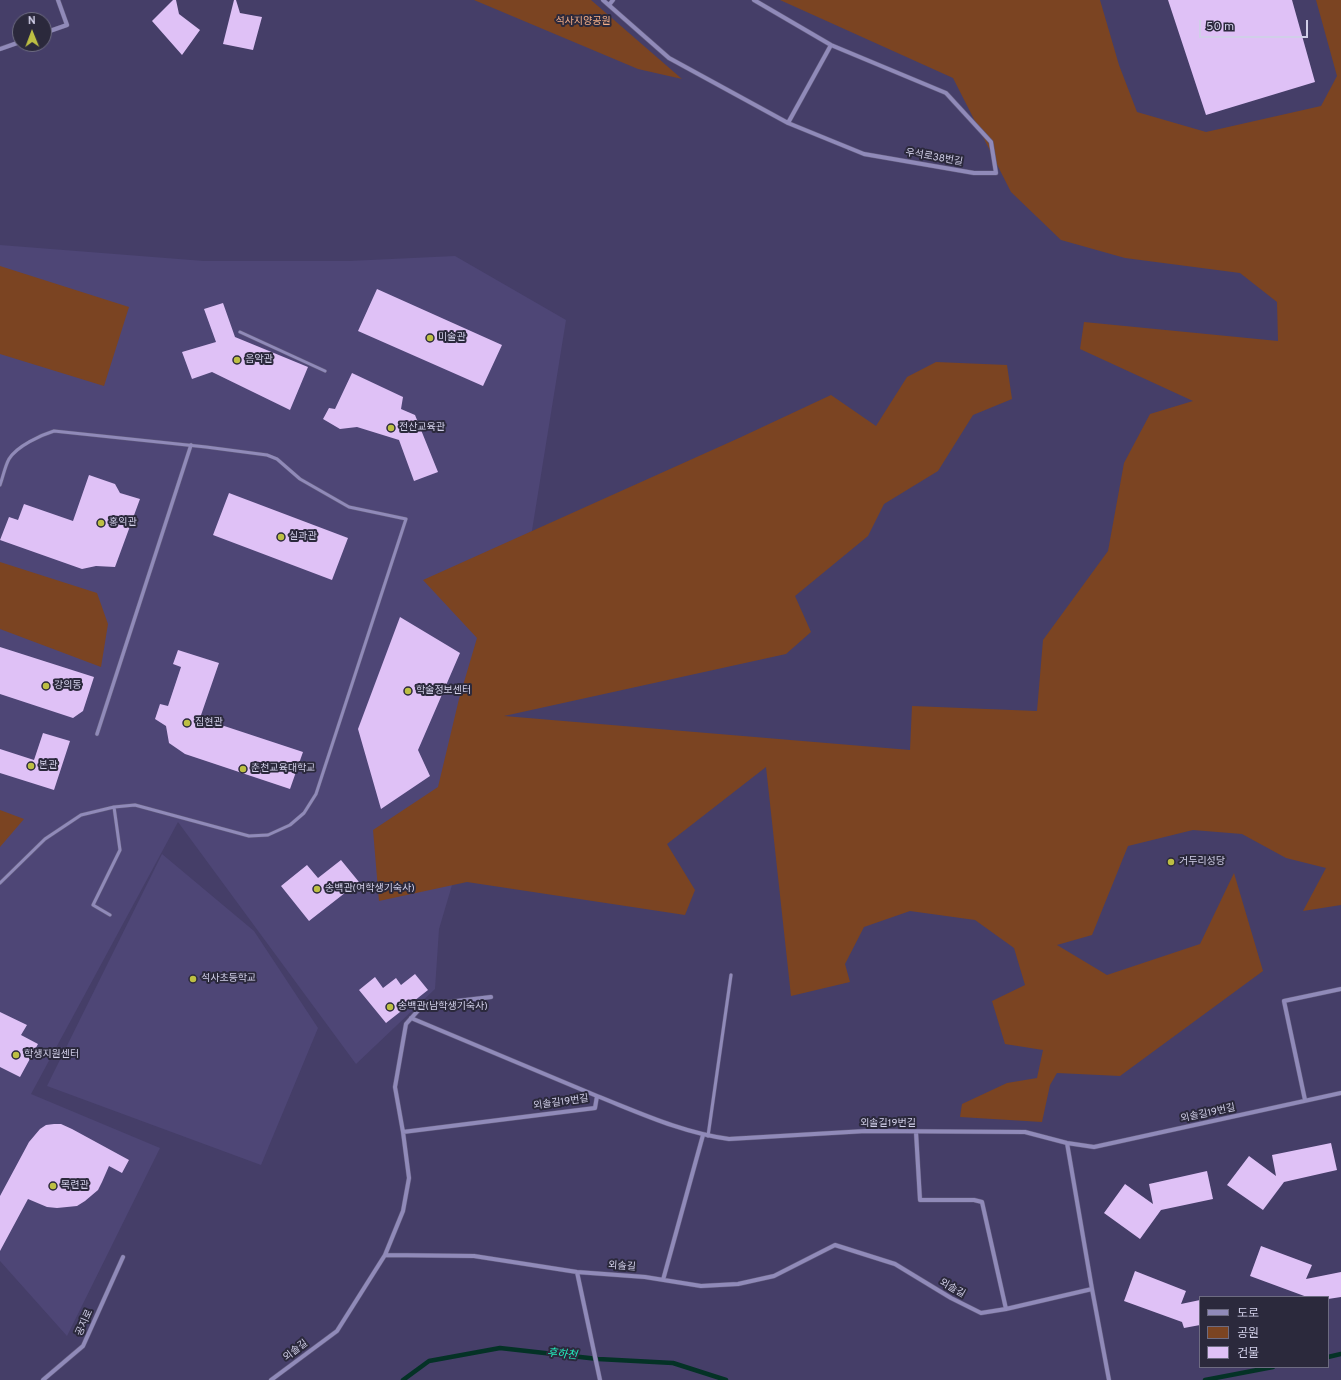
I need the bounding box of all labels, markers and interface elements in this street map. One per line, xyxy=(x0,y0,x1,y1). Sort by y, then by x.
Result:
north arrow xyxy=(12,12,52,52)
scale bar xyxy=(1201,12,1310,38)
text: N xyxy=(28,14,36,28)
park label: 석사지양공원 xyxy=(555,16,611,28)
text: 50 m xyxy=(1206,19,1234,35)
street label: 우석로38번길 xyxy=(904,147,964,169)
place label: 미술관 xyxy=(438,332,466,344)
marker: 미술관 xyxy=(425,333,435,343)
place label: 음악관 xyxy=(245,354,273,366)
marker: 음악관 xyxy=(232,355,242,365)
place label: 전산교육관 xyxy=(399,422,445,434)
marker: 전산교육관 xyxy=(386,423,396,433)
place label: 홍익관 xyxy=(109,517,137,529)
marker: 홍익관 xyxy=(96,518,106,528)
place label: 실과관 xyxy=(289,531,317,543)
marker: 실과관 xyxy=(276,532,286,542)
place label: 강의동 xyxy=(54,680,82,692)
marker: 강의동 xyxy=(41,681,51,691)
place label: 학술정보센터 xyxy=(416,685,471,697)
marker: 학술정보센터 xyxy=(403,686,413,696)
place label: 집현관 xyxy=(195,717,223,729)
marker: 집현관 xyxy=(182,718,192,728)
place label: 본관 xyxy=(39,760,57,772)
marker: 본관 xyxy=(26,761,36,771)
place label: 춘천교육대학교 xyxy=(251,763,315,775)
marker: 춘천교육대학교 xyxy=(238,764,248,774)
place label: 거두리성당 xyxy=(1179,856,1225,868)
marker: 거두리성당 xyxy=(1166,857,1176,867)
place label: 송백관(여학생기숙사) xyxy=(325,883,415,895)
marker: 송백관(여학생기숙사) xyxy=(312,884,322,894)
place label: 석사초등학교 xyxy=(201,973,256,985)
marker: 석사초등학교 xyxy=(188,974,198,984)
place label: 송백관(남학생기숙사) xyxy=(398,1001,488,1013)
marker: 송백관(남학생기숙사) xyxy=(385,1002,395,1012)
place label: 학생지원센터 xyxy=(24,1049,79,1061)
marker: 학생지원센터 xyxy=(11,1050,21,1060)
street label: 외솔길19번길 xyxy=(533,1093,589,1113)
street label: 외솔길19번길 xyxy=(1180,1102,1236,1126)
street label: 외솔길19번길 xyxy=(860,1118,916,1130)
place label: 목련관 xyxy=(61,1180,89,1192)
marker: 목련관 xyxy=(48,1181,58,1191)
street label: 외솔길 xyxy=(608,1260,636,1274)
street label: 외솔길 xyxy=(937,1277,967,1301)
legend xyxy=(1199,1296,1329,1368)
text: 도로 xyxy=(1237,1306,1259,1322)
street label: 공지로 xyxy=(74,1308,96,1338)
text: 공원 xyxy=(1237,1326,1259,1342)
street label: 외솔길 xyxy=(281,1338,311,1364)
text: 건물 xyxy=(1237,1346,1259,1362)
water label: 후하천 xyxy=(546,1347,578,1363)

